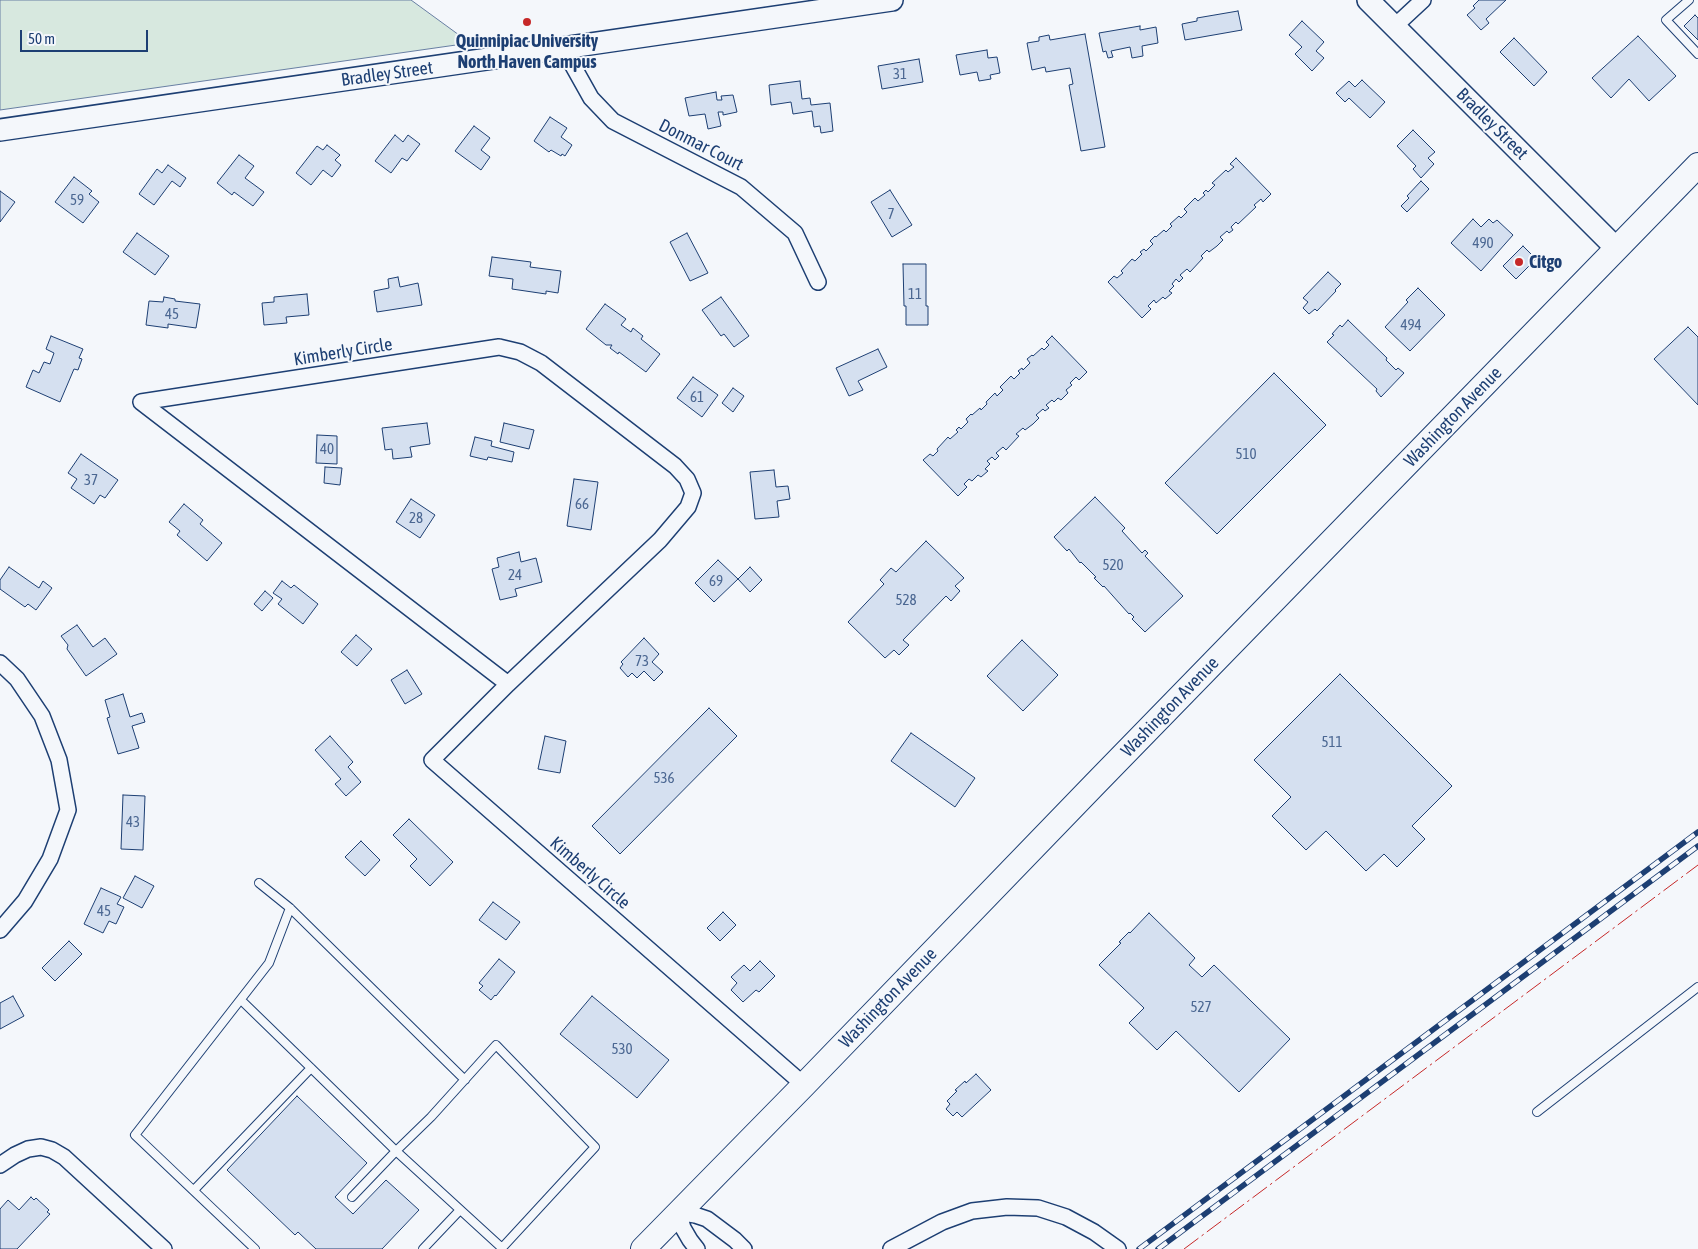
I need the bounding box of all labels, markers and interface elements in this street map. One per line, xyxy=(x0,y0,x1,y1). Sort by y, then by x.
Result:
marker: Quinnipiac University North Haven Campus xyxy=(521,16,533,28)
scale bar xyxy=(22,20,150,52)
text: 50 m xyxy=(28,30,55,47)
place label: Quinnipiac University North Haven Campus xyxy=(456,30,598,72)
street label: Bradley Street xyxy=(340,57,434,91)
house number: 31 xyxy=(893,65,907,83)
street label: Bradley Street xyxy=(1452,84,1532,164)
street label: Donmar Court xyxy=(655,115,747,175)
house number: 59 xyxy=(70,191,84,209)
house number: 7 xyxy=(887,205,895,223)
house number: 490 xyxy=(1472,234,1494,252)
place label: Citgo xyxy=(1529,251,1562,273)
marker: Citgo xyxy=(1513,256,1525,268)
house number: 11 xyxy=(908,285,922,303)
house number: 45 xyxy=(165,305,179,323)
house number: 494 xyxy=(1400,316,1422,334)
street label: Kimberly Circle xyxy=(292,334,394,370)
street label: Washington Avenue xyxy=(1400,362,1506,472)
house number: 61 xyxy=(690,388,704,406)
house number: 40 xyxy=(320,440,334,458)
house number: 510 xyxy=(1235,445,1257,463)
house number: 37 xyxy=(84,471,98,489)
house number: 66 xyxy=(575,495,589,513)
house number: 28 xyxy=(409,509,423,527)
house number: 520 xyxy=(1102,556,1124,574)
house number: 24 xyxy=(508,566,522,584)
house number: 69 xyxy=(709,572,723,590)
house number: 528 xyxy=(895,591,917,609)
house number: 73 xyxy=(635,652,649,670)
street label: Washington Avenue xyxy=(1117,652,1223,762)
house number: 511 xyxy=(1321,733,1343,751)
house number: 536 xyxy=(653,769,675,787)
house number: 43 xyxy=(126,813,140,831)
street label: Kimberly Circle xyxy=(545,832,635,914)
house number: 45 xyxy=(97,902,111,920)
street label: Washington Avenue xyxy=(835,943,941,1053)
house number: 527 xyxy=(1190,998,1212,1016)
house number: 530 xyxy=(611,1040,633,1058)

